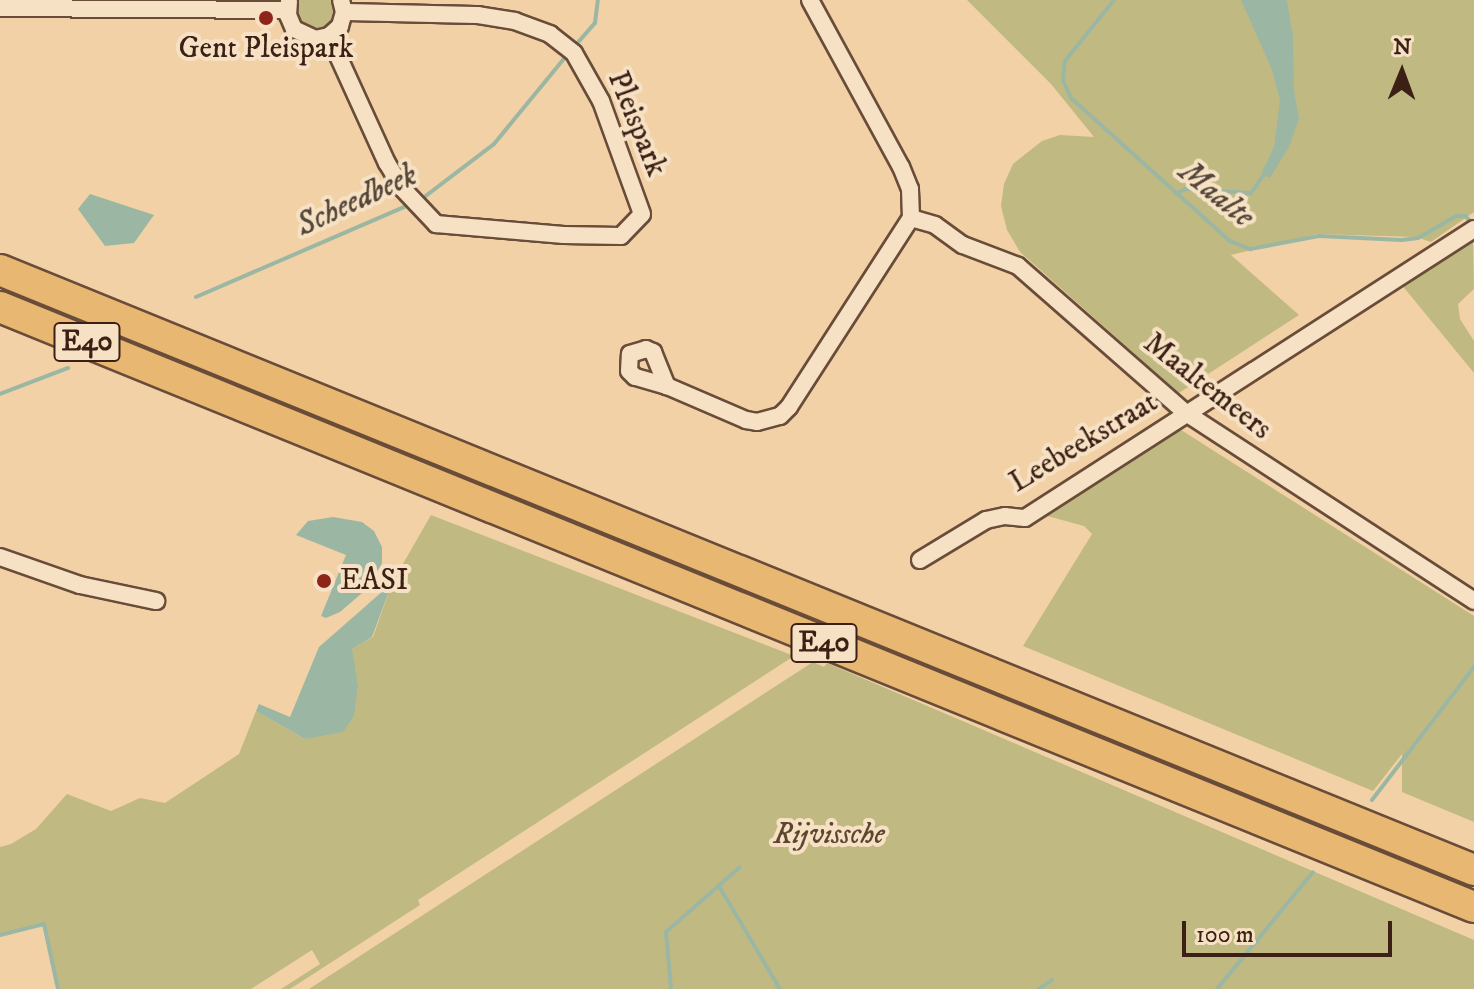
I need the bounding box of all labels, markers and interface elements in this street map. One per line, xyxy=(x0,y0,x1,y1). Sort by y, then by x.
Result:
marker: Gent Pleispark xyxy=(257,9,275,27)
place label: Gent Pleispark xyxy=(178,31,354,67)
north arrow xyxy=(1362,32,1442,112)
text: N xyxy=(1393,34,1412,61)
street label: Pleispark xyxy=(599,66,673,182)
water label: Maalte xyxy=(1171,153,1261,237)
water label: Scheedbeek xyxy=(291,156,423,246)
road number: E40 xyxy=(53,318,121,366)
street label: Maaltemeers xyxy=(1136,326,1278,448)
street label: Leebeekstraat xyxy=(1004,385,1164,501)
place label: EASI xyxy=(340,563,408,599)
marker: EASI xyxy=(315,572,333,590)
road number: E40 xyxy=(790,619,858,667)
park label: Rijvissche xyxy=(773,817,885,853)
scale bar xyxy=(1186,905,1396,955)
text: 100 m xyxy=(1196,920,1254,950)

